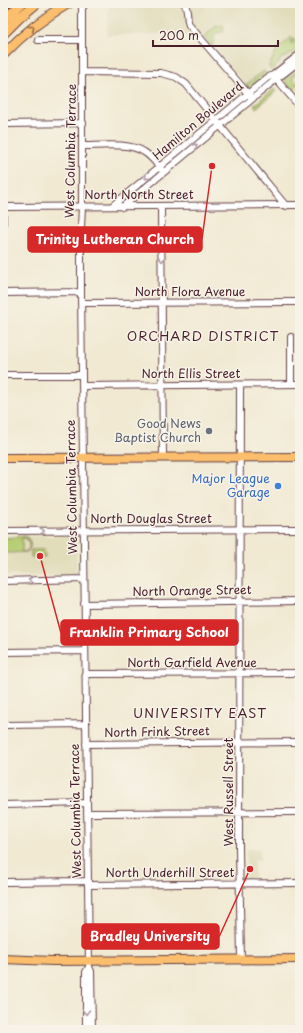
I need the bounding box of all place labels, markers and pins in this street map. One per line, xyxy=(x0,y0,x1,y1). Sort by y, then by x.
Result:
callout: Trinity Lutheran Church xyxy=(28,227,202,252)
place label: Good News Baptist Church xyxy=(114,414,202,446)
marker: Good News Baptist Church xyxy=(204,426,214,436)
place label: Major League Garage xyxy=(191,469,270,501)
marker: Major League Garage xyxy=(273,481,283,491)
callout: Franklin Primary School xyxy=(61,620,238,645)
callout: Bradley University xyxy=(82,924,219,949)

